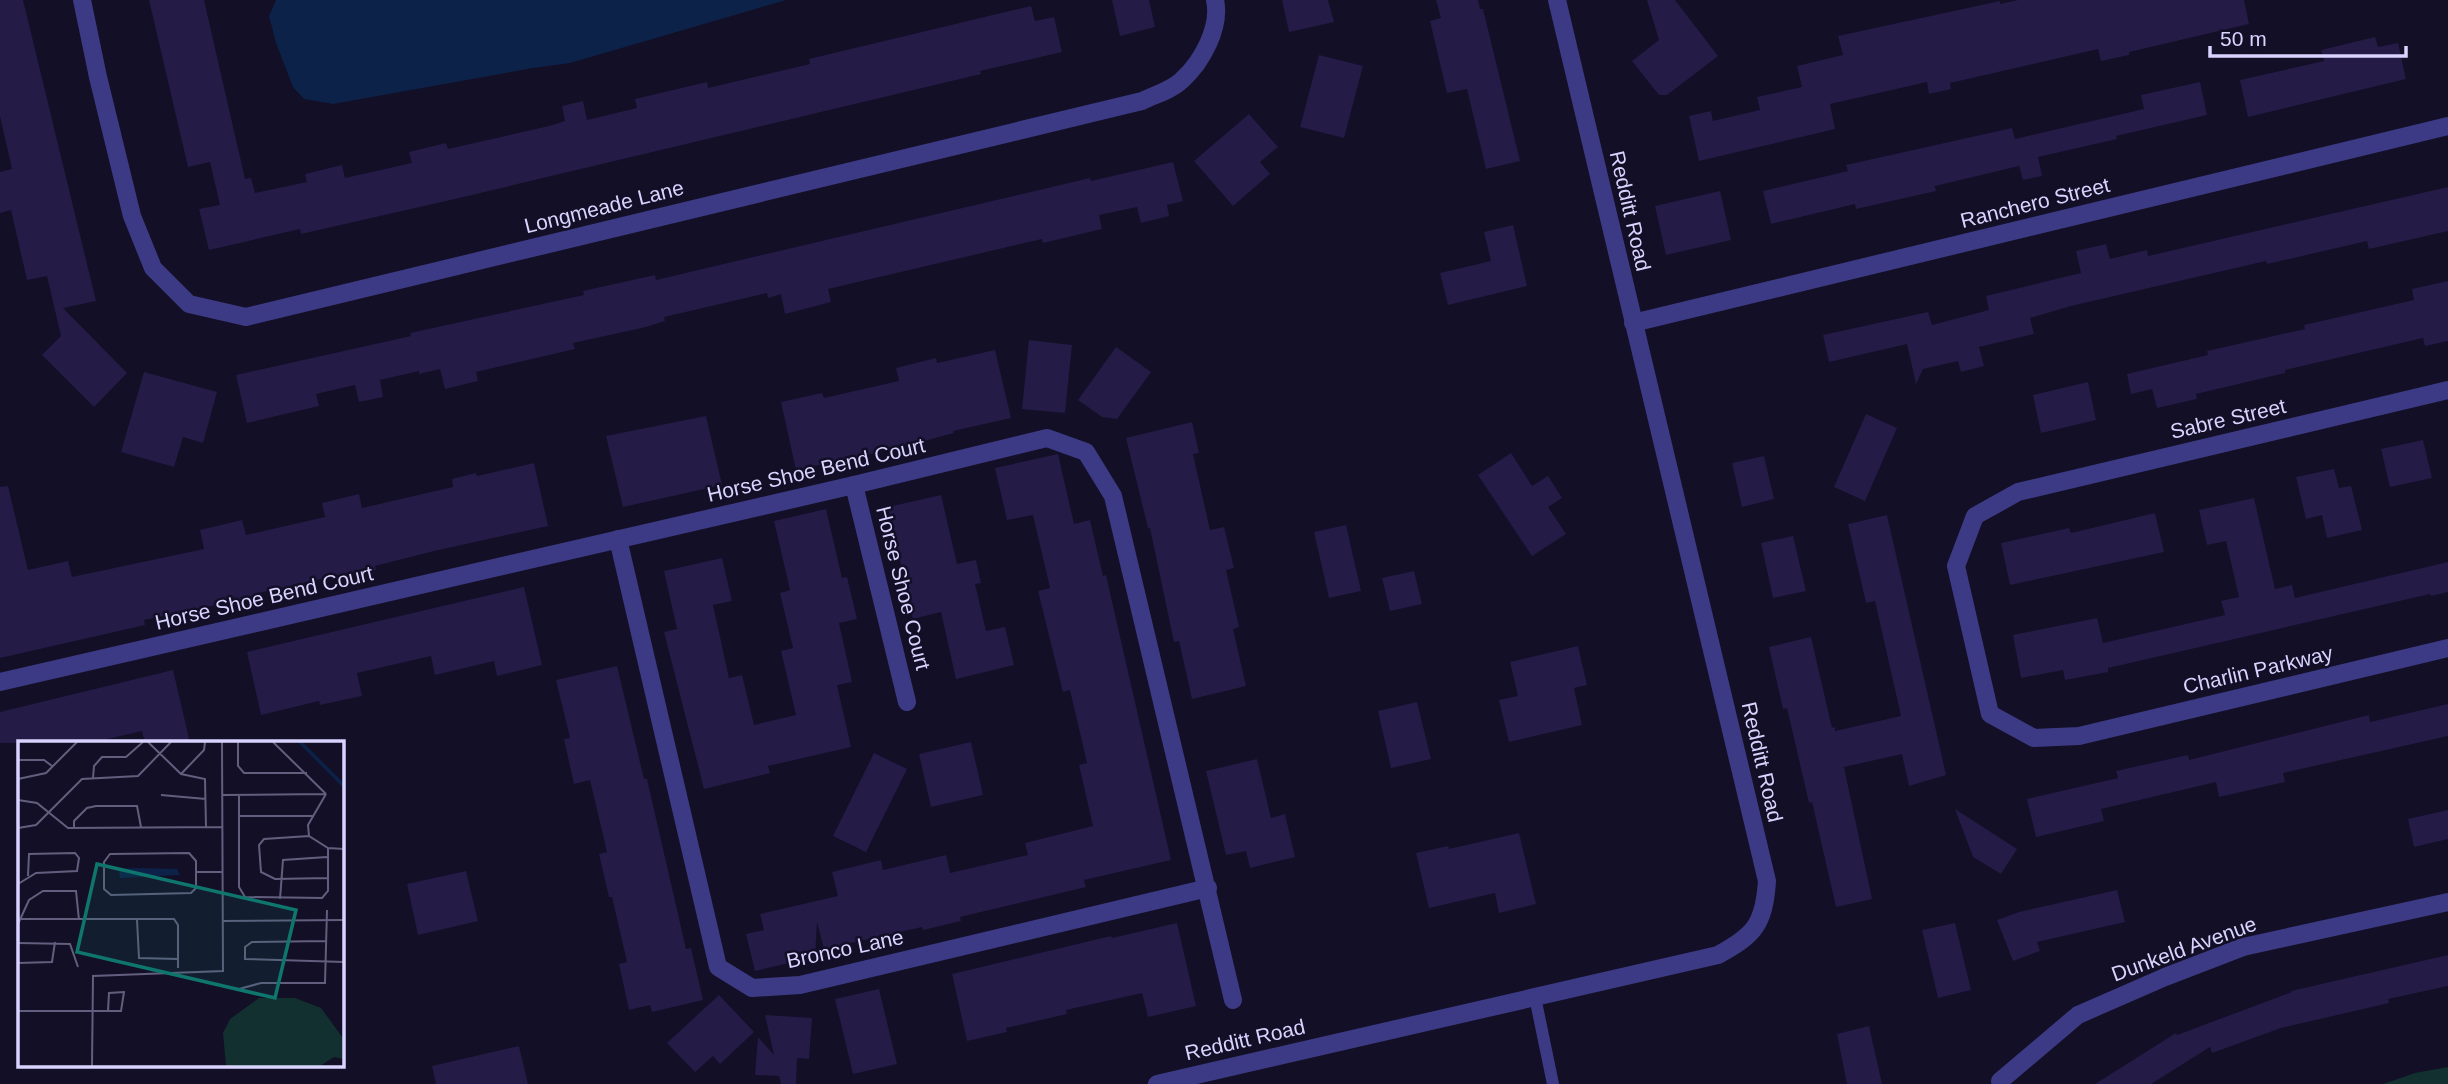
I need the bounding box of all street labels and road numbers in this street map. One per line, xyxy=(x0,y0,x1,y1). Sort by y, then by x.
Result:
street label: Redditt Road xyxy=(1605,149,1655,273)
street label: Ranchero Street xyxy=(1958,173,2112,232)
street label: Longmeade Lane xyxy=(522,176,686,237)
street label: Sabre Street xyxy=(2168,394,2288,443)
street label: Horse Shoe Bend Court xyxy=(705,433,927,506)
street label: Horse Shoe Court xyxy=(872,504,935,672)
street label: Horse Shoe Bend Court xyxy=(153,561,375,634)
street label: Charlin Parkway xyxy=(2181,641,2335,698)
street label: Redditt Road xyxy=(1737,700,1787,824)
street label: Dunkeld Avenue xyxy=(2108,912,2259,985)
street label: Bronco Lane xyxy=(784,925,906,972)
street label: Redditt Road xyxy=(1183,1015,1307,1065)

